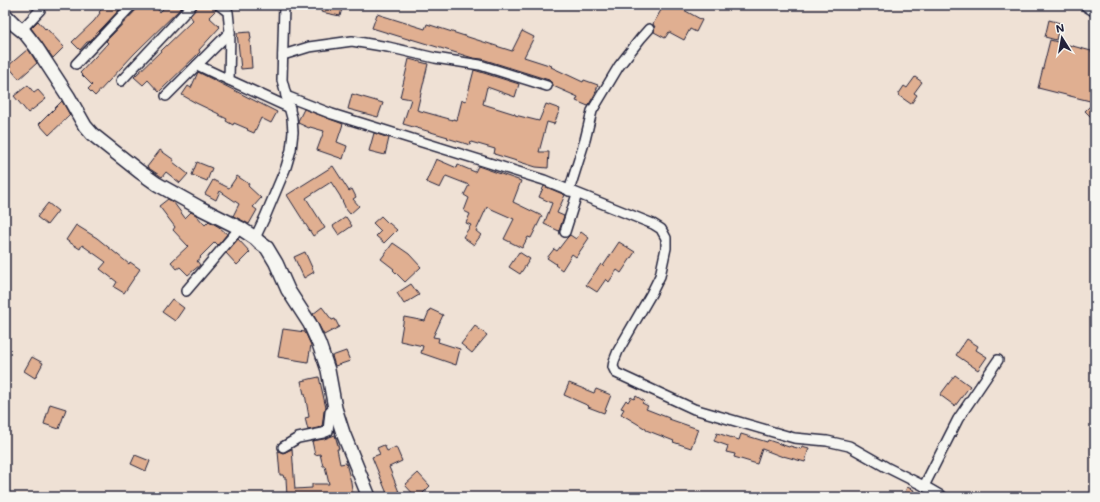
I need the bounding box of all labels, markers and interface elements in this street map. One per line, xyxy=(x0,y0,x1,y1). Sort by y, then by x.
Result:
north arrow xyxy=(1042,18,1082,58)
text: N xyxy=(1054,20,1066,36)

